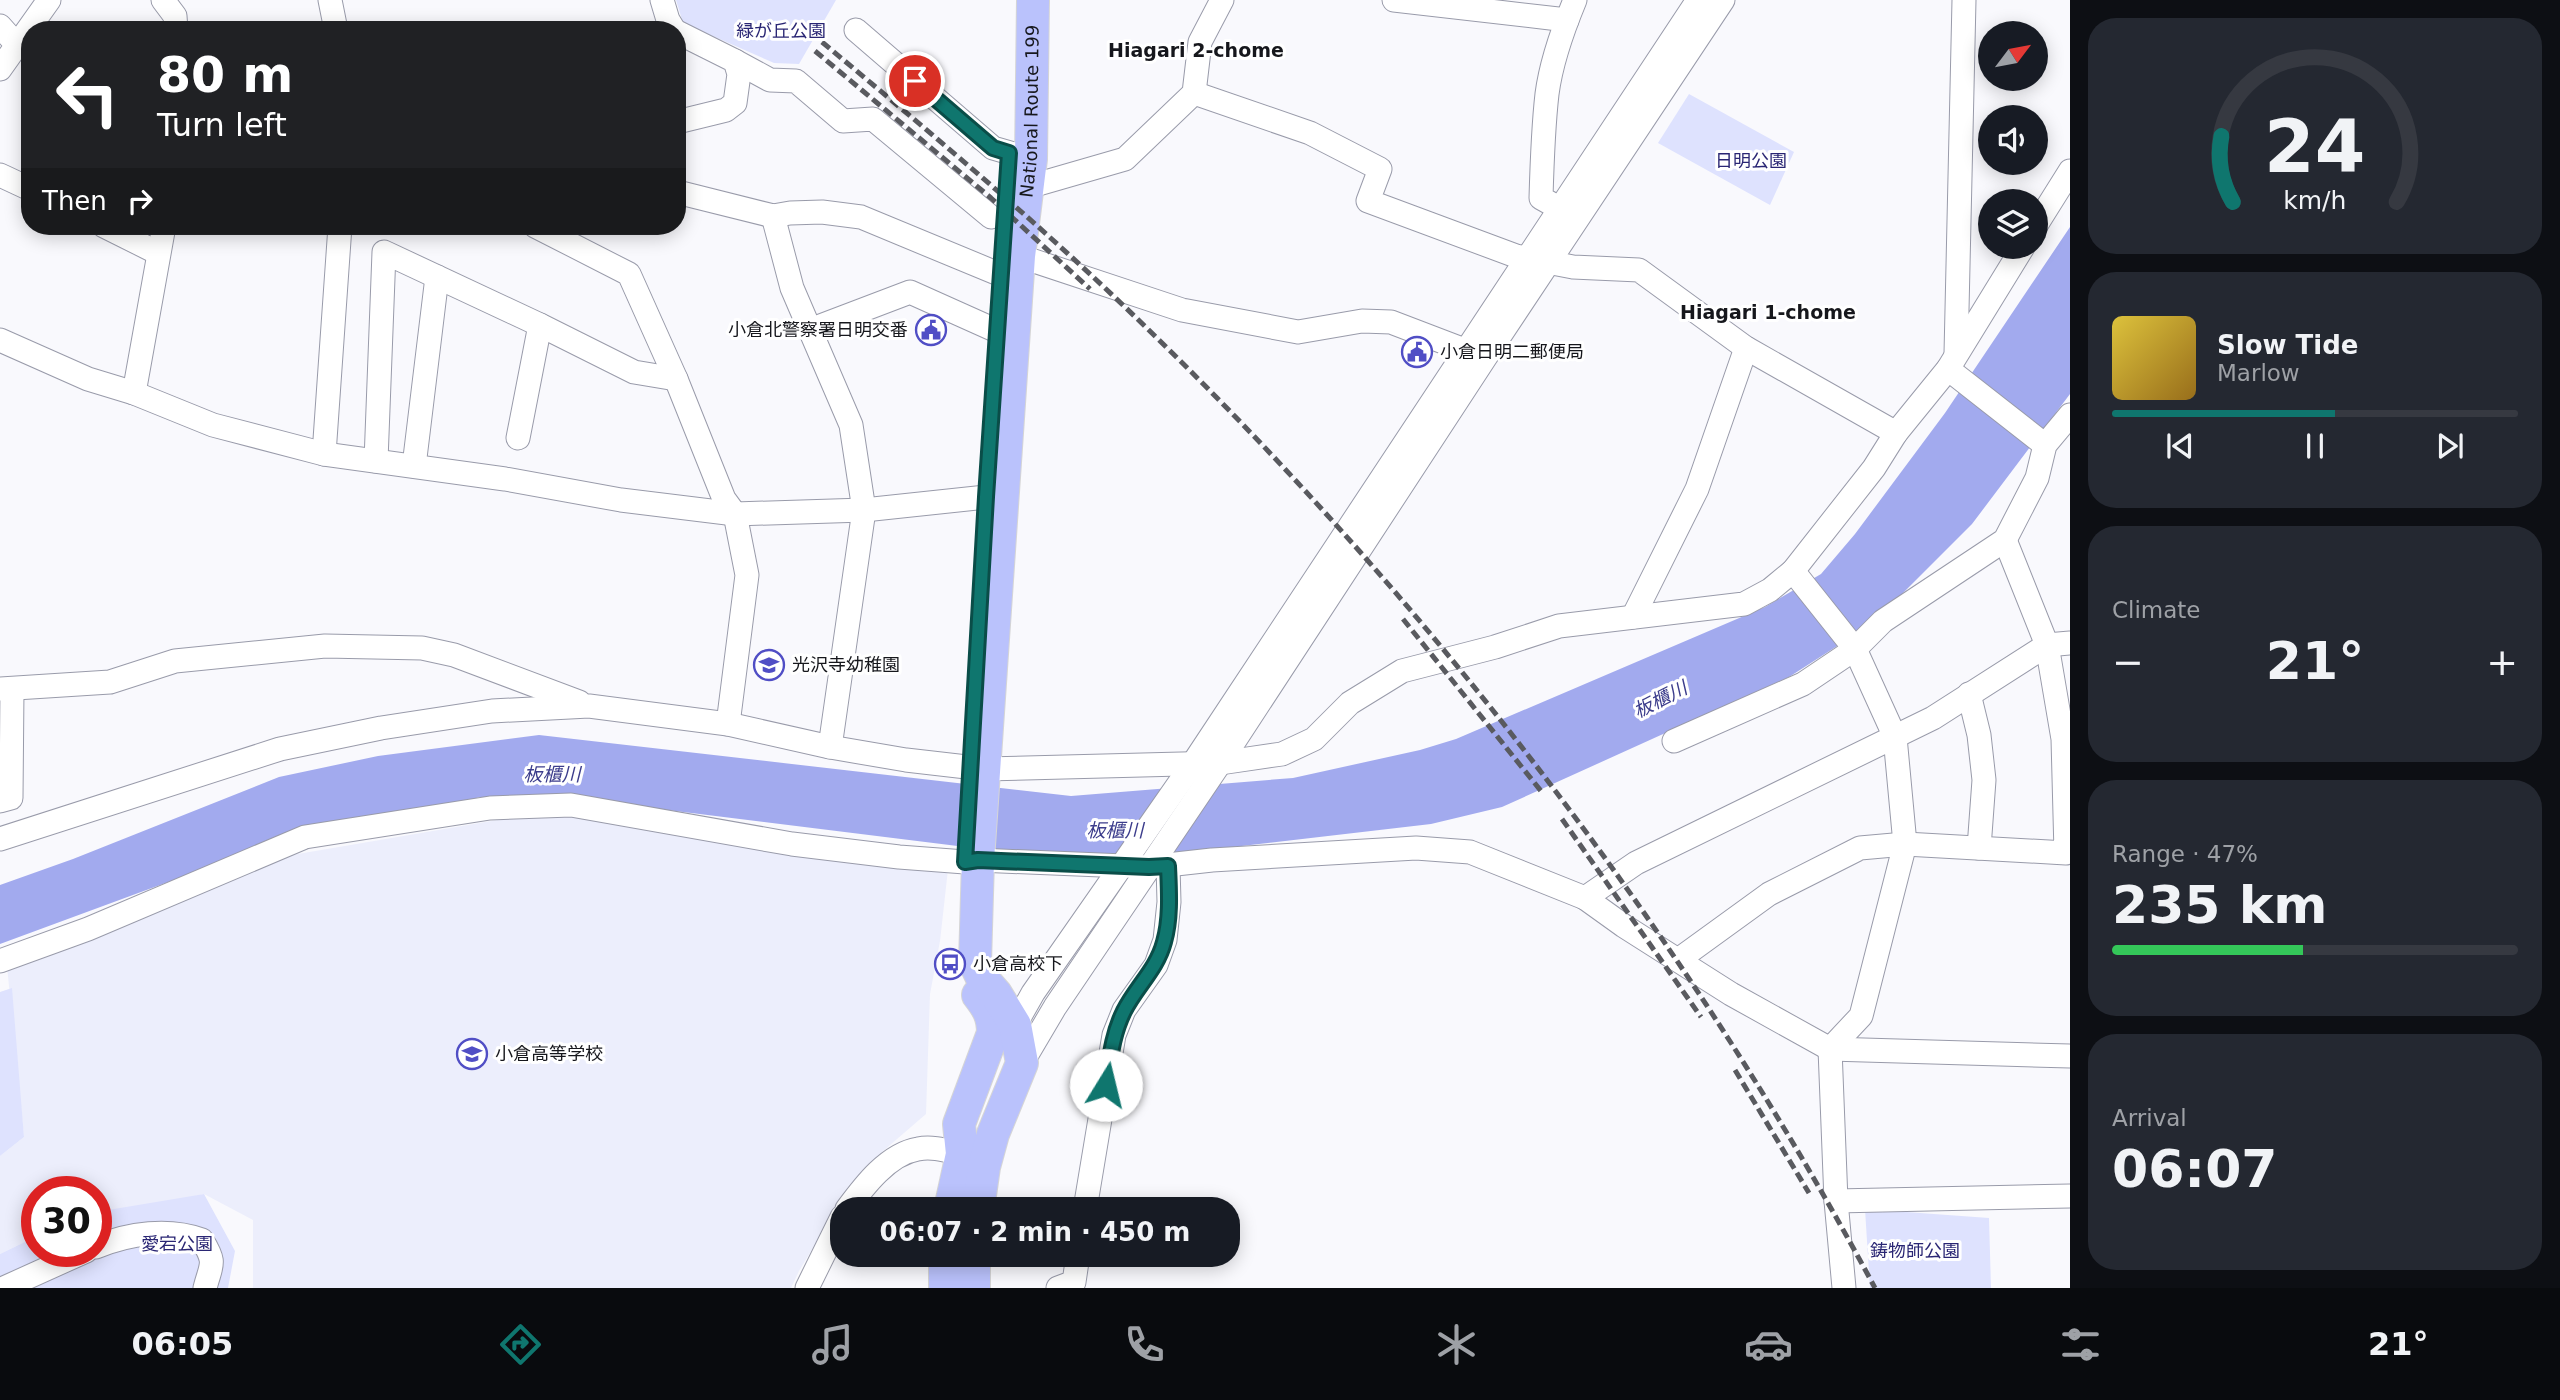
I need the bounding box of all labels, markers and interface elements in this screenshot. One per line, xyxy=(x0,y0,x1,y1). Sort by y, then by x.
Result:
park label: 緑が丘公園 xyxy=(736,20,826,41)
north arrow xyxy=(1978,21,2048,91)
map controls xyxy=(1978,21,2048,259)
street label: National Route 199 xyxy=(1015,25,1043,199)
district label: Hiagari 2-chome xyxy=(1108,39,1284,61)
text: 80 m xyxy=(157,47,293,104)
icon: left xyxy=(42,49,133,140)
pin xyxy=(885,51,945,111)
icon: arrive xyxy=(896,62,934,100)
text: 24 xyxy=(2264,104,2366,189)
button: sound xyxy=(1978,105,2048,175)
text: Turn left xyxy=(157,106,287,144)
park label: 日明公園 xyxy=(1715,150,1787,171)
icon: right xyxy=(121,182,159,220)
text: Then xyxy=(42,186,107,216)
text: km/h xyxy=(2283,186,2347,215)
button: layers xyxy=(1978,189,2048,259)
district label: Hiagari 1-chome xyxy=(1680,301,1856,323)
public building icon: 小倉北警察署日明交番 xyxy=(914,313,948,347)
place label: 小倉北警察署日明交番 xyxy=(728,319,908,340)
text: Slow Tide xyxy=(2217,330,2358,360)
public building icon: 小倉日明二郵便局 xyxy=(1400,335,1434,369)
place label: 小倉日明二郵便局 xyxy=(1440,341,1584,362)
text: Marlow xyxy=(2217,360,2300,386)
icon: previous xyxy=(2161,427,2199,465)
icon: pause xyxy=(2296,427,2334,465)
icon: next xyxy=(2431,427,2469,465)
text: Climate xyxy=(2112,597,2201,623)
text: 21° xyxy=(2266,631,2364,691)
text: − xyxy=(2112,640,2144,684)
text: + xyxy=(2486,640,2518,684)
school or university icon: 光沢寺幼稚園 xyxy=(752,648,786,682)
place label: 光沢寺幼稚園 xyxy=(792,654,900,675)
water label: 板櫃川 xyxy=(1630,675,1692,722)
water label: 板櫃川 xyxy=(523,763,582,785)
water label: 板櫃川 xyxy=(1086,819,1145,841)
text: Range · 47% xyxy=(2112,841,2258,867)
text: 235 km xyxy=(2112,875,2327,935)
bus stop icon: 小倉高校下 xyxy=(933,947,967,981)
place label: 小倉高校下 xyxy=(973,953,1063,974)
school or university icon: 小倉高等学校 xyxy=(455,1037,489,1071)
place label: 小倉高等学校 xyxy=(495,1043,603,1064)
position arrow xyxy=(1069,1048,1143,1122)
text: Arrival xyxy=(2112,1105,2187,1131)
text: 06:07 xyxy=(2112,1139,2278,1199)
speed limit sign: 30 xyxy=(21,1176,112,1267)
text: 06:07 · 2 min · 450 m xyxy=(880,1217,1190,1247)
park label: 愛宕公園 xyxy=(141,1233,213,1254)
park label: 鋳物師公園 xyxy=(1870,1240,1960,1261)
icon: directions xyxy=(496,1320,545,1369)
icon: music xyxy=(808,1320,857,1369)
icon: phone xyxy=(1120,1320,1169,1369)
icon: climate xyxy=(1432,1320,1481,1369)
icon: car xyxy=(1744,1320,1793,1369)
icon: filters xyxy=(2056,1320,2105,1369)
text: 06:05 xyxy=(131,1325,233,1363)
text: 21° xyxy=(2368,1325,2428,1363)

